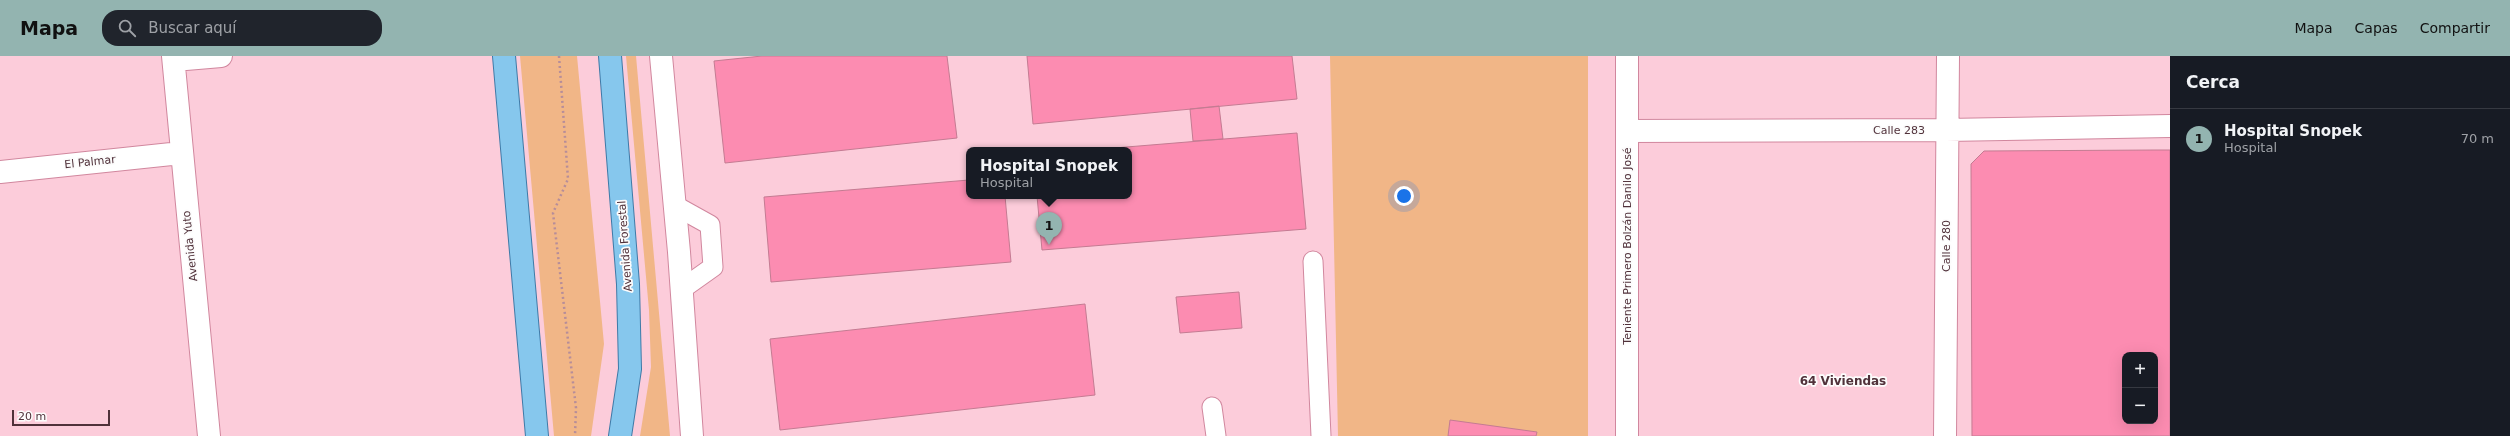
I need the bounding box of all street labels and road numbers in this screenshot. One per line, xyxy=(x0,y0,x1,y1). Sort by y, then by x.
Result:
street label: Calle 283 xyxy=(1873,124,1925,137)
street label: Teniente Primero Bolzán Danilo José xyxy=(1621,147,1634,346)
street label: El Palmar xyxy=(64,153,117,171)
street label: Avenida Forestal xyxy=(615,200,635,292)
street label: Avenida Yuto xyxy=(180,210,200,282)
street label: Calle 280 xyxy=(1940,220,1953,272)

